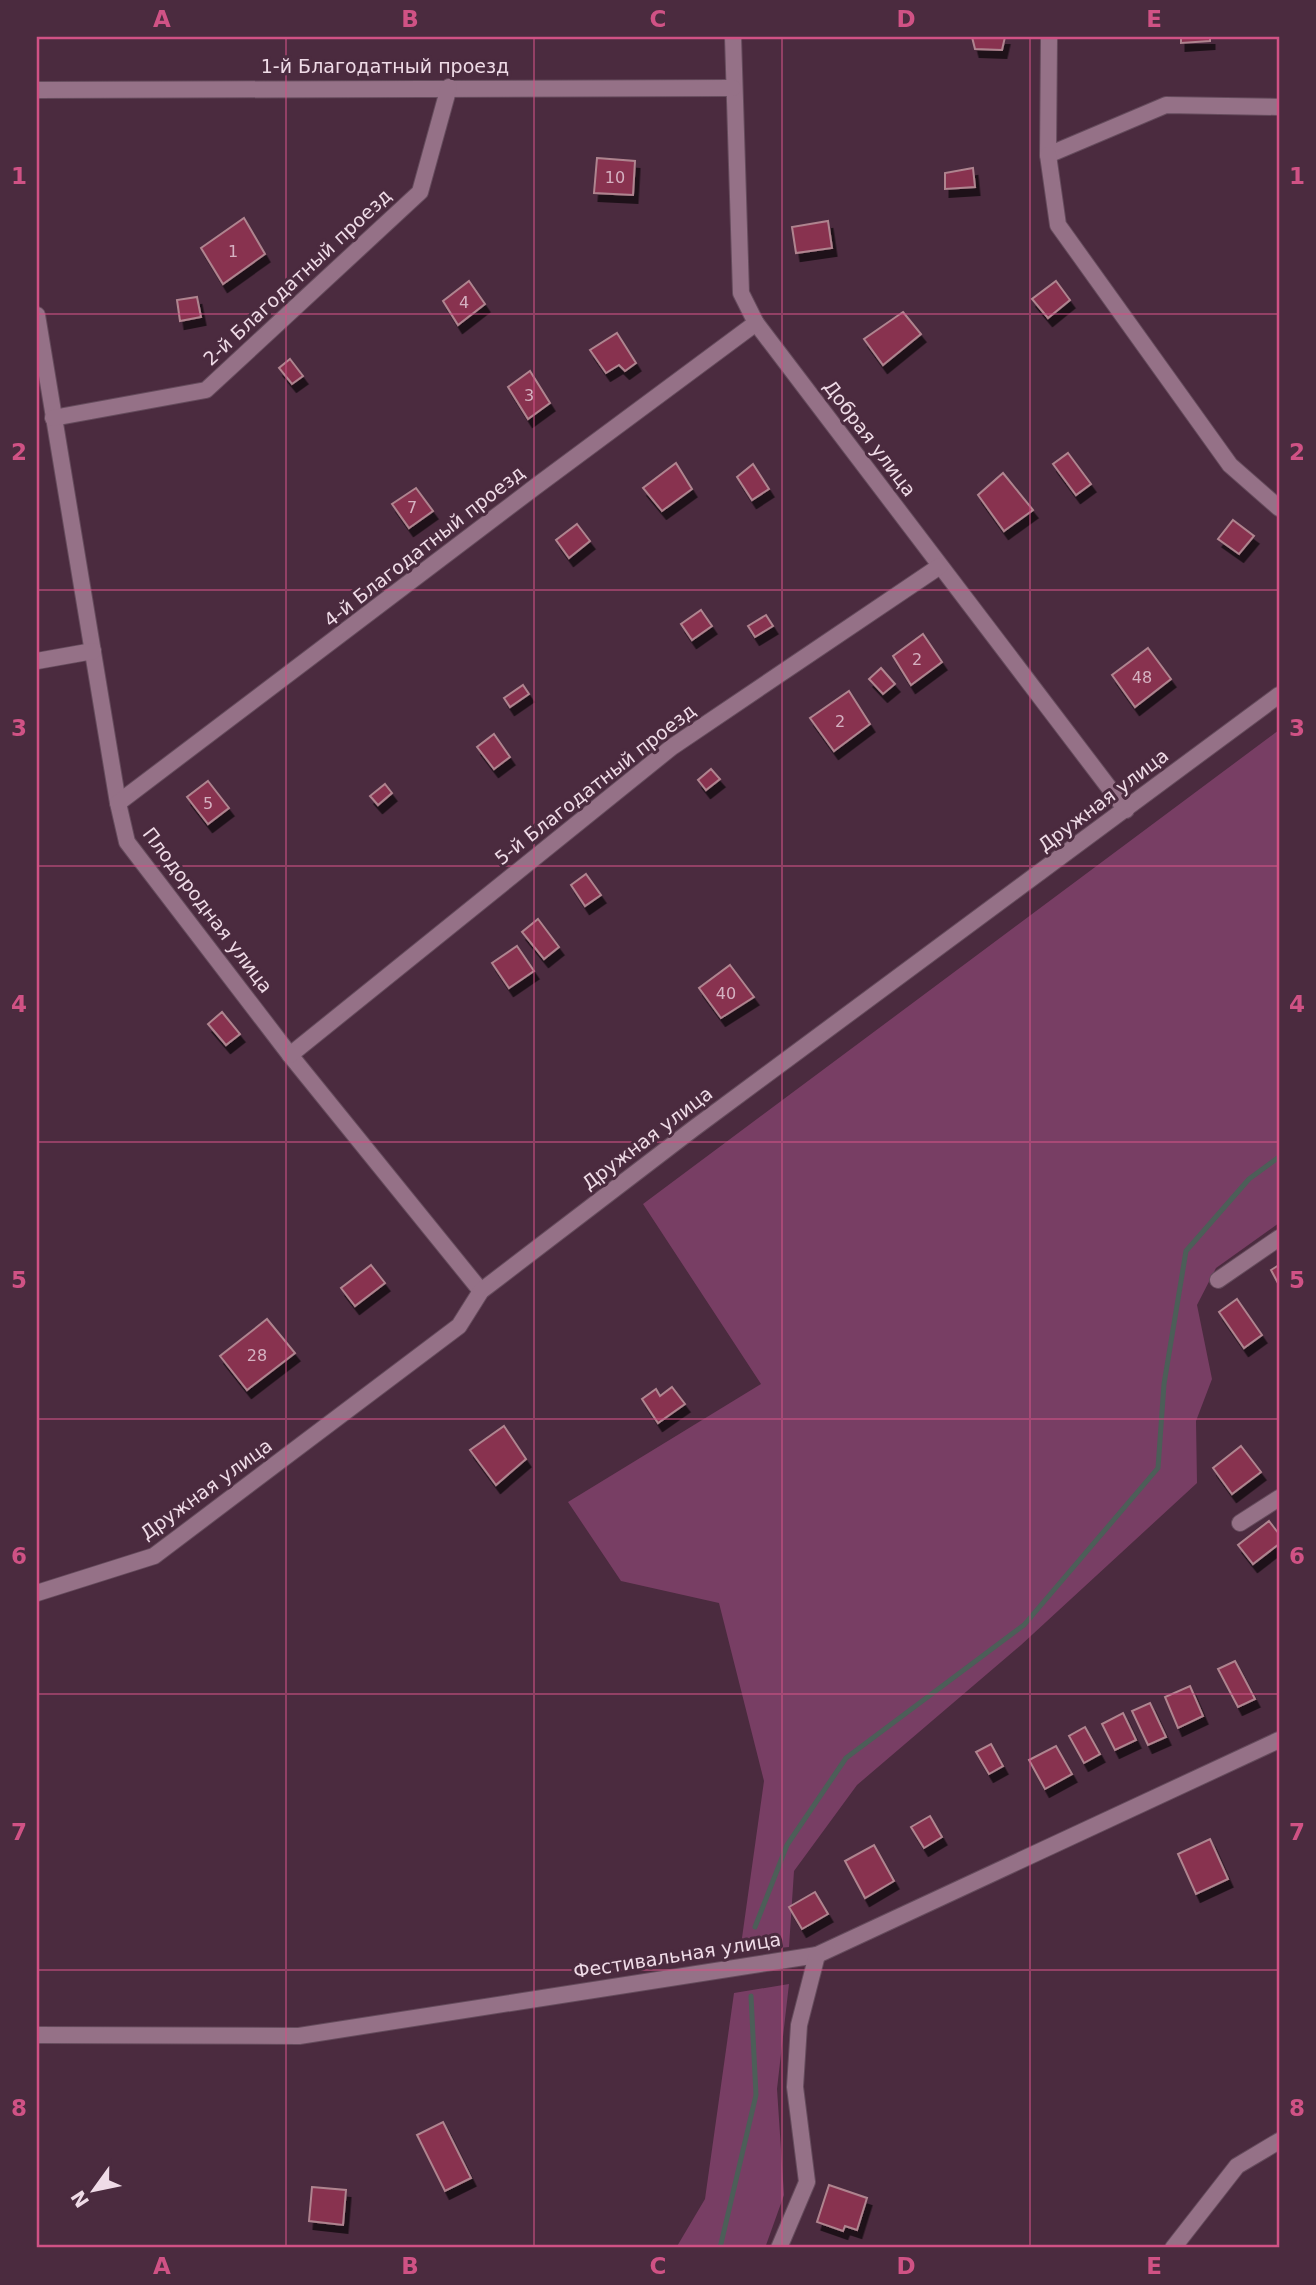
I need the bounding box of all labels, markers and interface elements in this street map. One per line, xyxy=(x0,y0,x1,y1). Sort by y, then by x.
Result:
text: A xyxy=(153,6,171,32)
text: B xyxy=(401,6,419,32)
text: C xyxy=(650,6,666,32)
text: D xyxy=(896,6,916,32)
text: E xyxy=(1146,6,1162,32)
street label: 1-й Благодатный проезд xyxy=(261,55,509,77)
text: 1 xyxy=(11,163,27,189)
text: 1 xyxy=(1289,163,1305,189)
house number: 10 xyxy=(605,168,625,187)
street label: 2-й Благодатный проезд xyxy=(199,184,395,370)
house number: 1 xyxy=(228,242,238,261)
house number: 4 xyxy=(459,293,469,312)
street label: Добрая улица xyxy=(819,376,921,500)
house number: 3 xyxy=(524,386,534,405)
text: 2 xyxy=(11,439,27,465)
text: 2 xyxy=(1289,439,1305,465)
street label: 4-й Благодатный проезд xyxy=(319,461,529,631)
house number: 7 xyxy=(407,498,417,517)
house number: 2 xyxy=(912,650,922,669)
house number: 48 xyxy=(1132,668,1152,687)
street label: 5-й Благодатный проезд xyxy=(490,699,700,869)
house number: 2 xyxy=(835,712,845,731)
text: 3 xyxy=(11,715,27,741)
text: 3 xyxy=(1289,715,1305,741)
street label: Дружная улица xyxy=(1034,744,1172,856)
house number: 5 xyxy=(203,794,213,813)
street label: Плодородная улица xyxy=(139,823,277,997)
house number: 40 xyxy=(716,984,736,1003)
text: 4 xyxy=(11,991,27,1017)
text: 4 xyxy=(1289,991,1305,1017)
street label: Дружная улица xyxy=(578,1082,716,1194)
text: 5 xyxy=(11,1267,27,1293)
text: 5 xyxy=(1289,1267,1305,1293)
house number: 28 xyxy=(247,1346,267,1365)
street label: Дружная улица xyxy=(136,1434,276,1544)
text: 6 xyxy=(11,1543,27,1569)
text: 6 xyxy=(1289,1543,1305,1569)
text: 7 xyxy=(11,1819,27,1845)
text: 7 xyxy=(1289,1819,1305,1845)
street label: Фестивальная улица xyxy=(572,1928,782,1982)
text: 8 xyxy=(11,2095,27,2121)
text: 8 xyxy=(1289,2095,1305,2121)
north arrow xyxy=(60,2156,130,2226)
text: N xyxy=(66,2187,93,2212)
text: A xyxy=(153,2253,171,2279)
text: B xyxy=(401,2253,419,2279)
text: C xyxy=(650,2253,666,2279)
text: D xyxy=(896,2253,916,2279)
text: E xyxy=(1146,2253,1162,2279)

